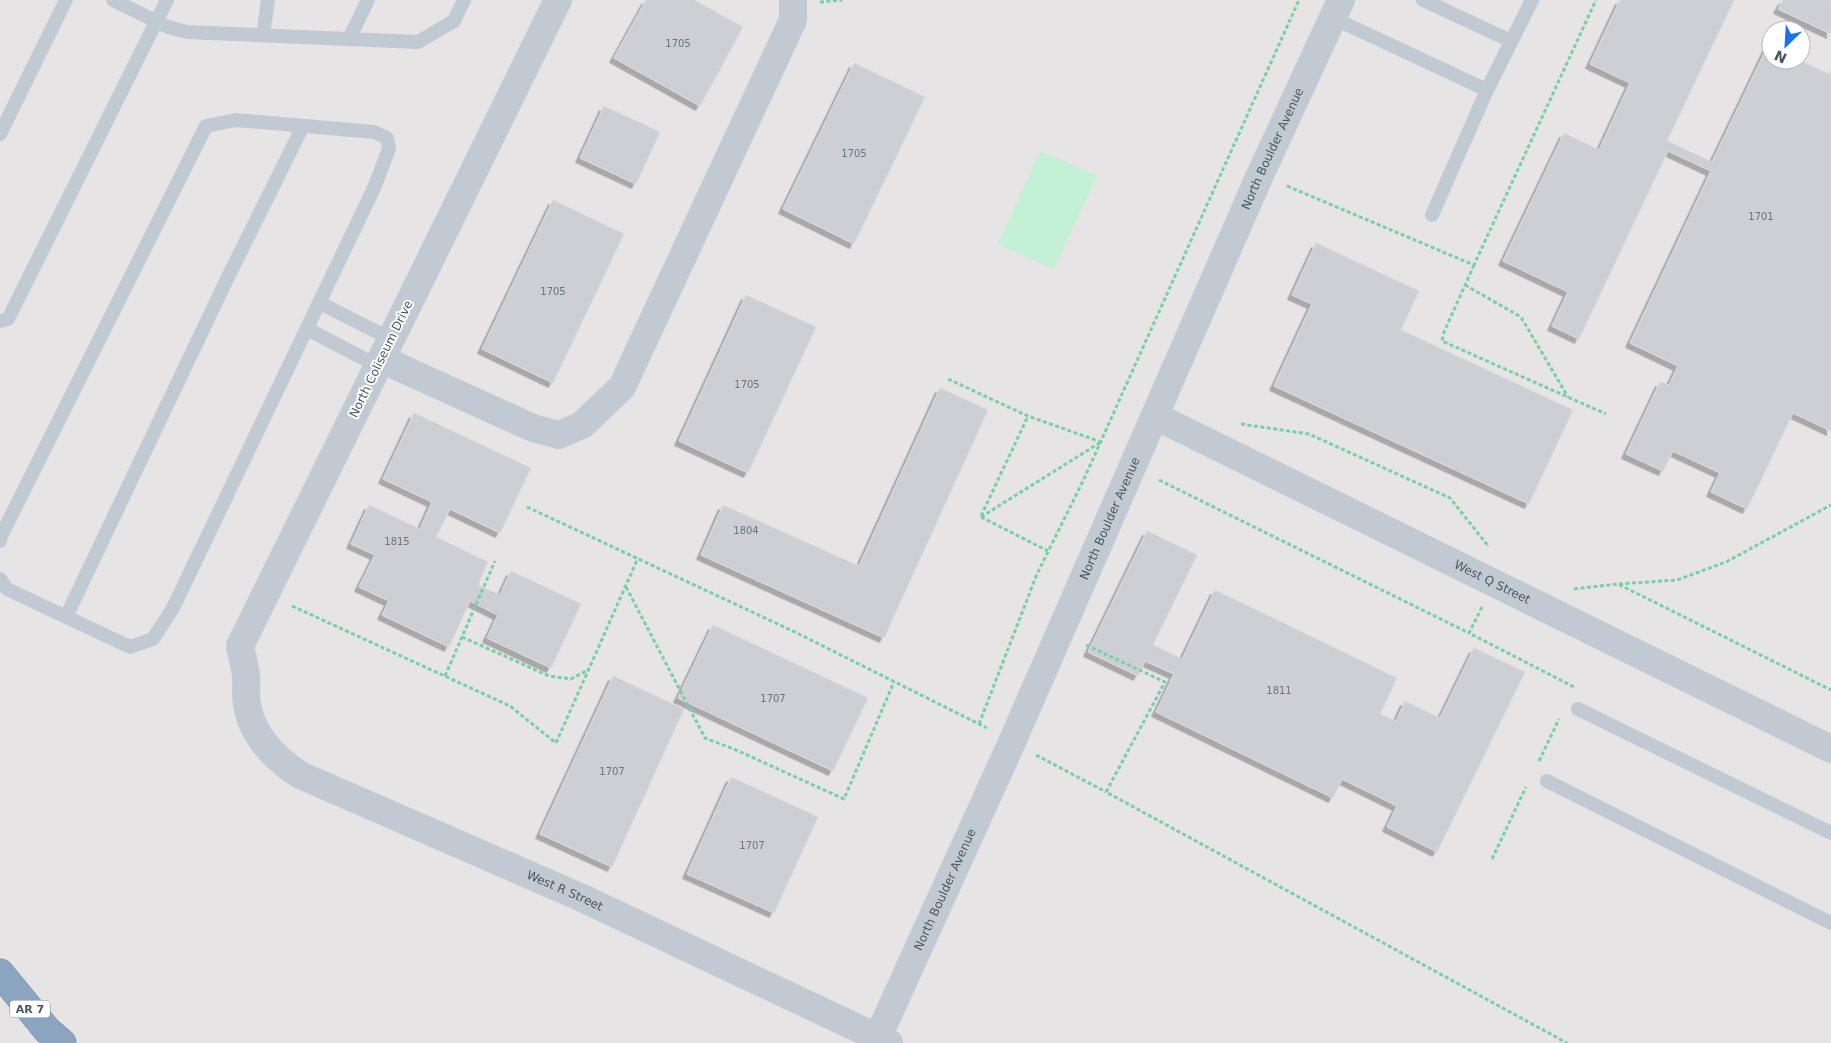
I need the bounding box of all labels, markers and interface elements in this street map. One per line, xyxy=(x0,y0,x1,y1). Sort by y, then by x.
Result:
north arrow xyxy=(1761,20,1811,70)
house number: 1705 xyxy=(665,38,691,49)
text: N xyxy=(1772,47,1789,67)
street label: North Boulder Avenue xyxy=(1239,86,1306,212)
house number: 1705 xyxy=(841,148,867,159)
house number: 1701 xyxy=(1748,211,1774,222)
house number: 1705 xyxy=(540,286,566,297)
street label: North Coliseum Drive xyxy=(347,298,415,420)
house number: 1705 xyxy=(734,379,760,390)
street label: North Boulder Avenue xyxy=(1077,455,1143,582)
house number: 1804 xyxy=(733,525,759,536)
house number: 1815 xyxy=(384,536,410,547)
street label: West Q Street xyxy=(1452,557,1533,607)
house number: 1811 xyxy=(1266,685,1292,696)
house number: 1707 xyxy=(760,693,786,704)
house number: 1707 xyxy=(599,766,625,777)
street label: North Boulder Avenue xyxy=(911,826,979,953)
house number: 1707 xyxy=(739,840,765,851)
street label: West R Street xyxy=(524,868,605,914)
road number: AR 7 xyxy=(10,1001,50,1018)

